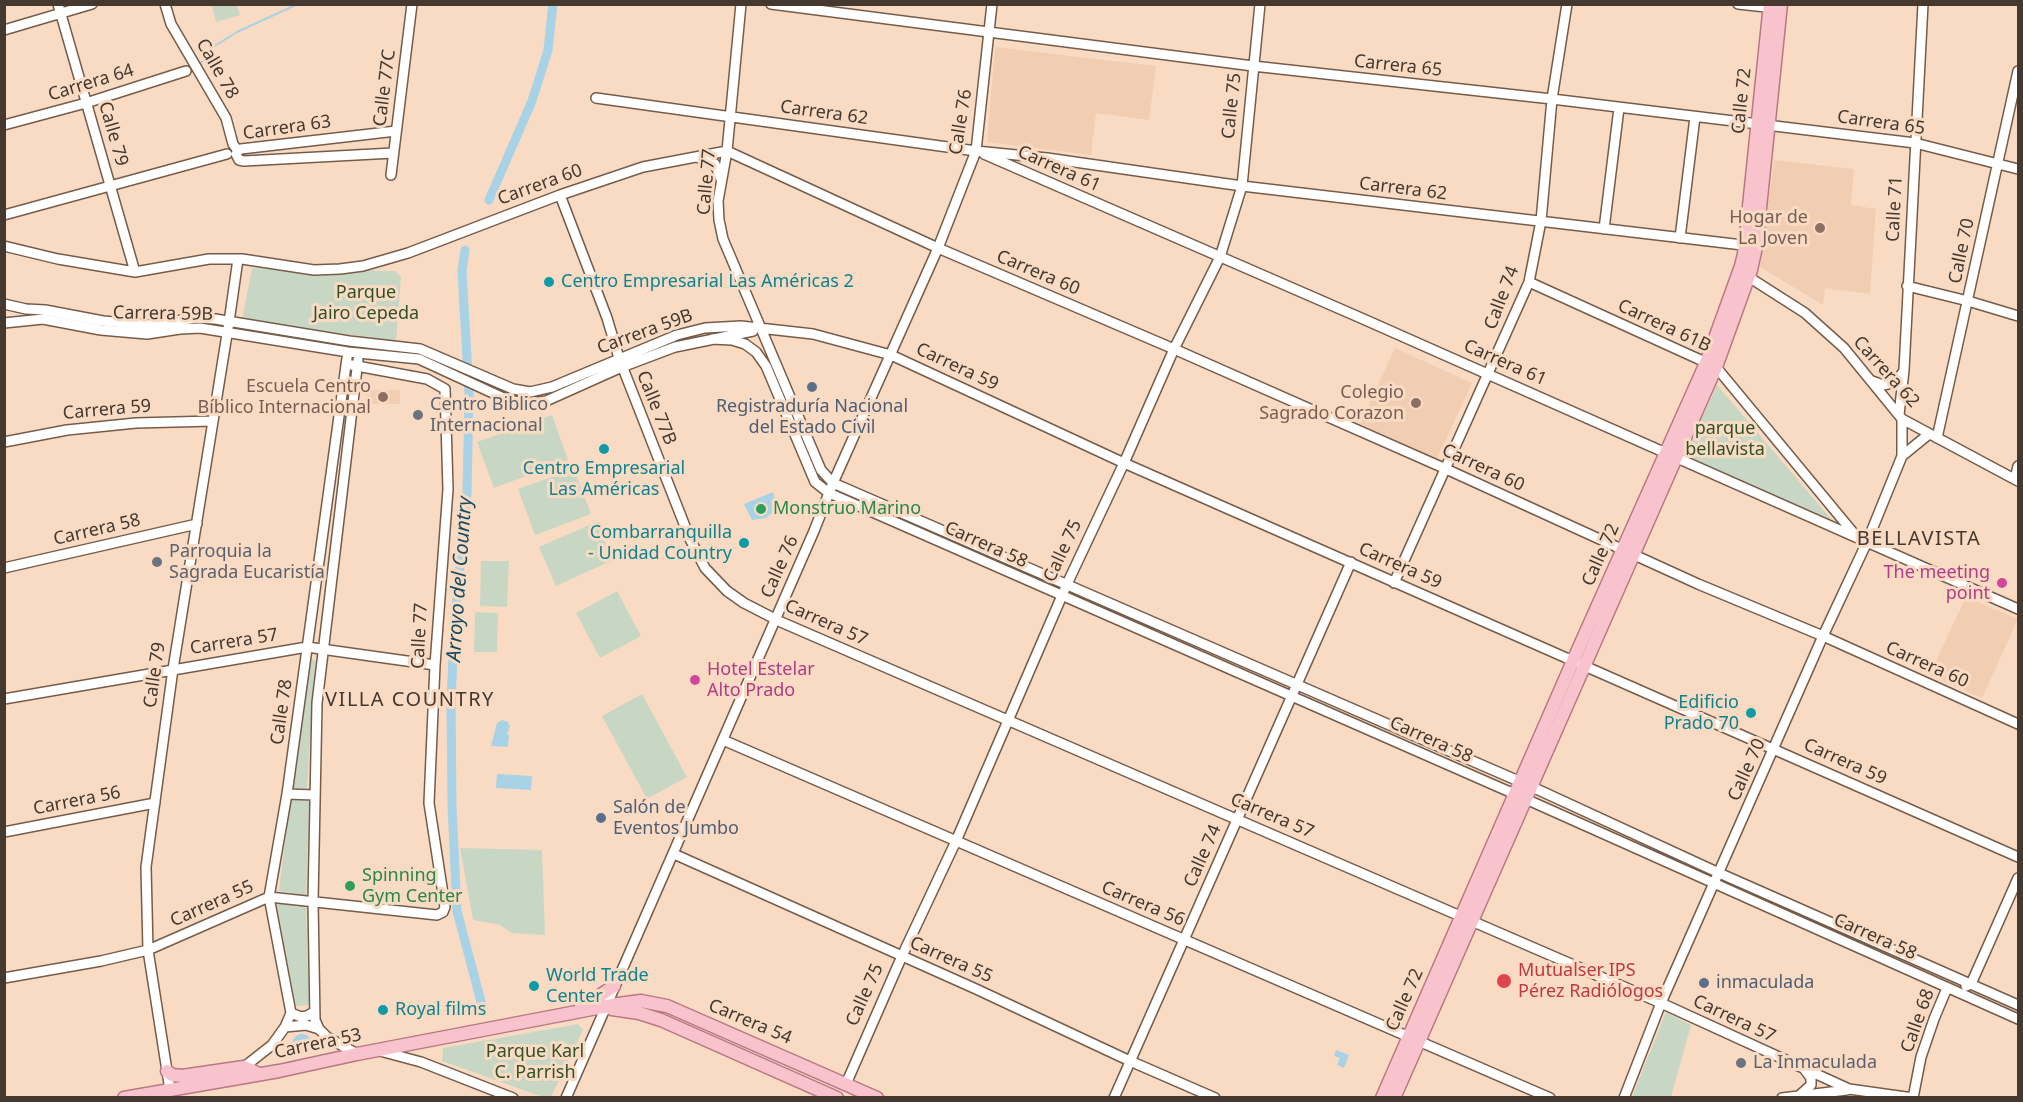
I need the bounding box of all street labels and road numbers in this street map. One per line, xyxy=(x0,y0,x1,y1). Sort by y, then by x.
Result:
street label: Calle 78 xyxy=(191,35,243,103)
street label: Calle 77C xyxy=(370,48,400,128)
street label: Carrera 65 xyxy=(1353,51,1443,81)
street label: Carrera 64 xyxy=(45,60,137,106)
street label: Calle 72 xyxy=(1728,67,1756,135)
street label: Calle 75 xyxy=(1218,72,1246,140)
street label: Calle 76 xyxy=(945,88,977,156)
street label: Carrera 62 xyxy=(779,96,869,130)
street label: Calle 79 xyxy=(93,99,133,169)
street label: Carrera 65 xyxy=(1836,106,1926,140)
street label: Carrera 63 xyxy=(242,111,332,145)
street label: Carrera 61 xyxy=(1014,141,1104,197)
street label: Calle 77 xyxy=(693,148,721,216)
street label: Carrera 60 xyxy=(495,160,585,210)
street label: Carrera 62 xyxy=(1358,173,1448,205)
street label: Calle 71 xyxy=(1882,175,1908,243)
street label: Calle 70 xyxy=(1945,216,1979,286)
street label: Carrera 60 xyxy=(993,246,1083,300)
street label: Calle 74 xyxy=(1480,263,1524,333)
street label: Carrera 61B xyxy=(1614,295,1714,357)
street label: Carrera 59B xyxy=(113,302,213,326)
street label: Carrera 59B xyxy=(594,305,696,359)
street label: Carrera 62 xyxy=(1848,332,1924,412)
street label: Carrera 61 xyxy=(1460,335,1550,391)
street label: Carrera 59 xyxy=(912,338,1002,396)
street label: Calle 77B xyxy=(631,368,681,448)
street label: Carrera 59 xyxy=(62,395,152,425)
street label: Carrera 60 xyxy=(1438,439,1528,497)
street label: Carrera 58 xyxy=(51,510,143,550)
street label: Calle 75 xyxy=(1039,516,1087,586)
street label: Carrera 58 xyxy=(941,517,1031,573)
street label: Calle 72 xyxy=(1578,520,1624,590)
street label: Calle 76 xyxy=(757,532,803,602)
street label: Carrera 59 xyxy=(1355,538,1445,594)
street label: Carrera 57 xyxy=(781,595,871,651)
street label: Calle 77 xyxy=(407,602,433,670)
street label: Carrera 57 xyxy=(189,624,279,660)
street label: Carrera 60 xyxy=(1882,637,1972,693)
street label: Calle 79 xyxy=(140,641,170,709)
street label: Calle 78 xyxy=(267,678,297,746)
street label: Carrera 58 xyxy=(1386,712,1476,768)
street label: Carrera 59 xyxy=(1800,734,1890,790)
street label: Calle 70 xyxy=(1724,735,1770,805)
street label: Carrera 56 xyxy=(31,782,123,820)
street label: Carrera 57 xyxy=(1227,789,1317,843)
street label: Calle 74 xyxy=(1180,821,1226,891)
street label: Carrera 55 xyxy=(167,876,257,932)
street label: Carrera 56 xyxy=(1098,877,1188,931)
street label: Carrera 58 xyxy=(1830,909,1920,965)
street label: Carrera 55 xyxy=(906,932,996,988)
street label: Calle 75 xyxy=(842,960,888,1030)
street label: Calle 72 xyxy=(1382,965,1428,1035)
street label: Calle 68 xyxy=(1897,986,1939,1056)
street label: Carrera 57 xyxy=(1689,990,1779,1048)
street label: Carrera 54 xyxy=(705,995,795,1049)
street label: Carrera 53 xyxy=(272,1024,364,1064)

